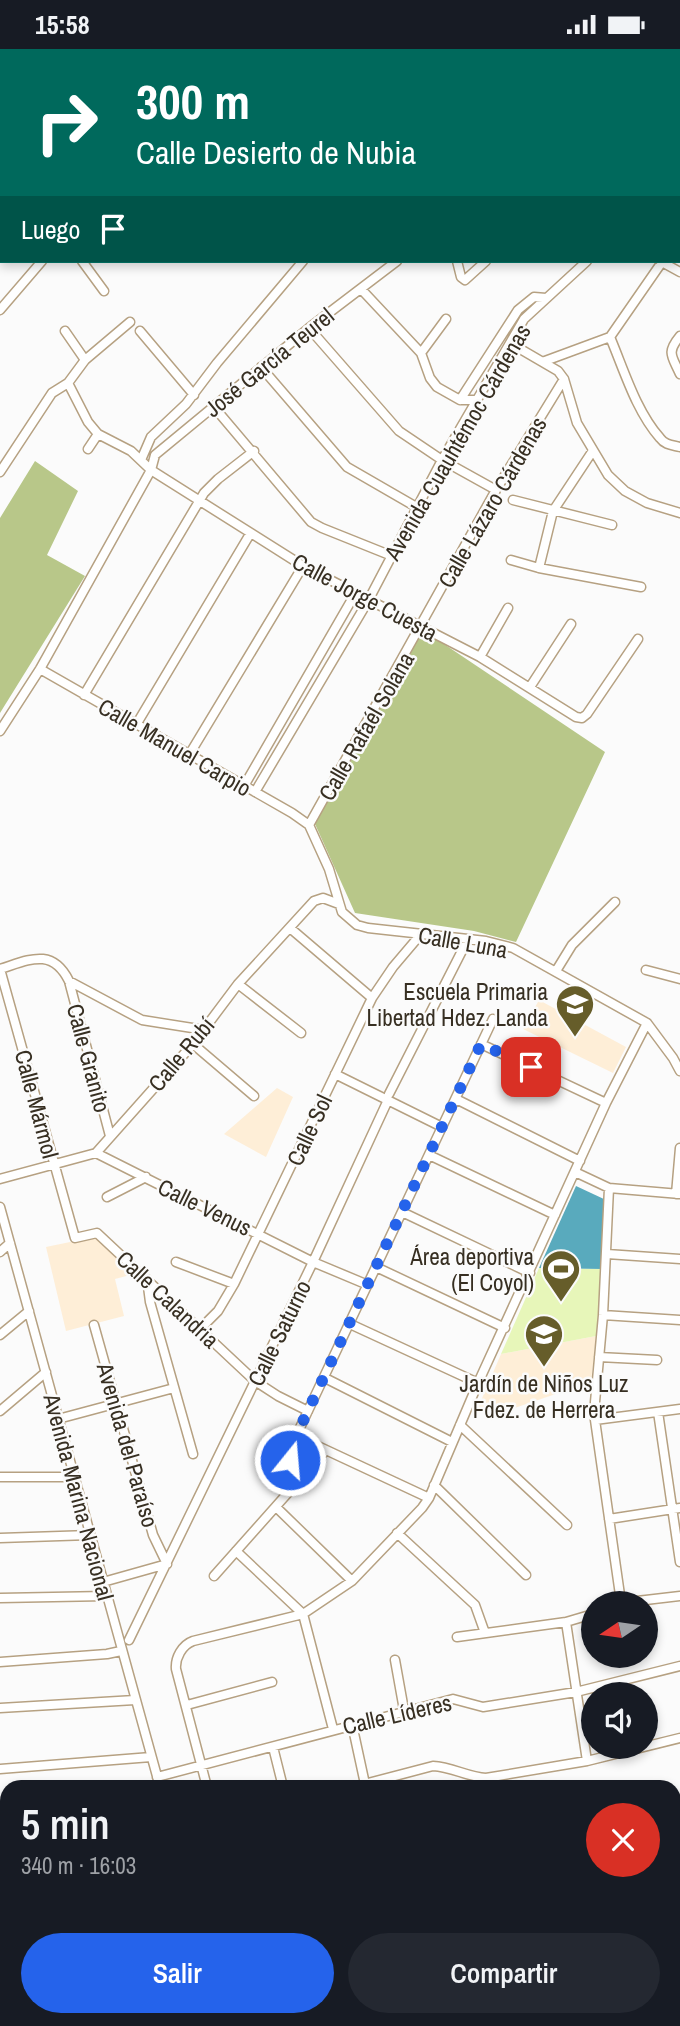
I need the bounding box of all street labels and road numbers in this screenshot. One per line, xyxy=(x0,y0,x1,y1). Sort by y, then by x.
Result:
street label: José García Teurel xyxy=(198,300,340,424)
street label: Avenida Cuauhtémoc Cárdenas xyxy=(376,318,537,567)
street label: Calle Lázaro Cárdenas xyxy=(430,411,554,593)
street label: Calle Jorge Cuesta xyxy=(287,546,444,649)
street label: Calle Rafaél Solana xyxy=(311,646,421,806)
street label: Calle Manuel Carpio xyxy=(93,691,257,803)
street label: Calle Luna xyxy=(416,919,511,965)
street label: Calle Granito xyxy=(60,1000,118,1116)
street label: Calle Rubí xyxy=(141,1010,222,1098)
street label: Calle Mármol xyxy=(8,1046,66,1162)
street label: Calle Sol xyxy=(279,1089,339,1171)
street label: Calle Venus xyxy=(153,1171,257,1243)
street label: Calle Calandria xyxy=(110,1243,226,1355)
street label: Calle Saturno xyxy=(240,1275,318,1391)
street label: Avenida del Paraíso xyxy=(89,1358,166,1531)
street label: Avenida Marina Nacional xyxy=(36,1389,121,1604)
street label: Calle Líderes xyxy=(339,1686,455,1742)

